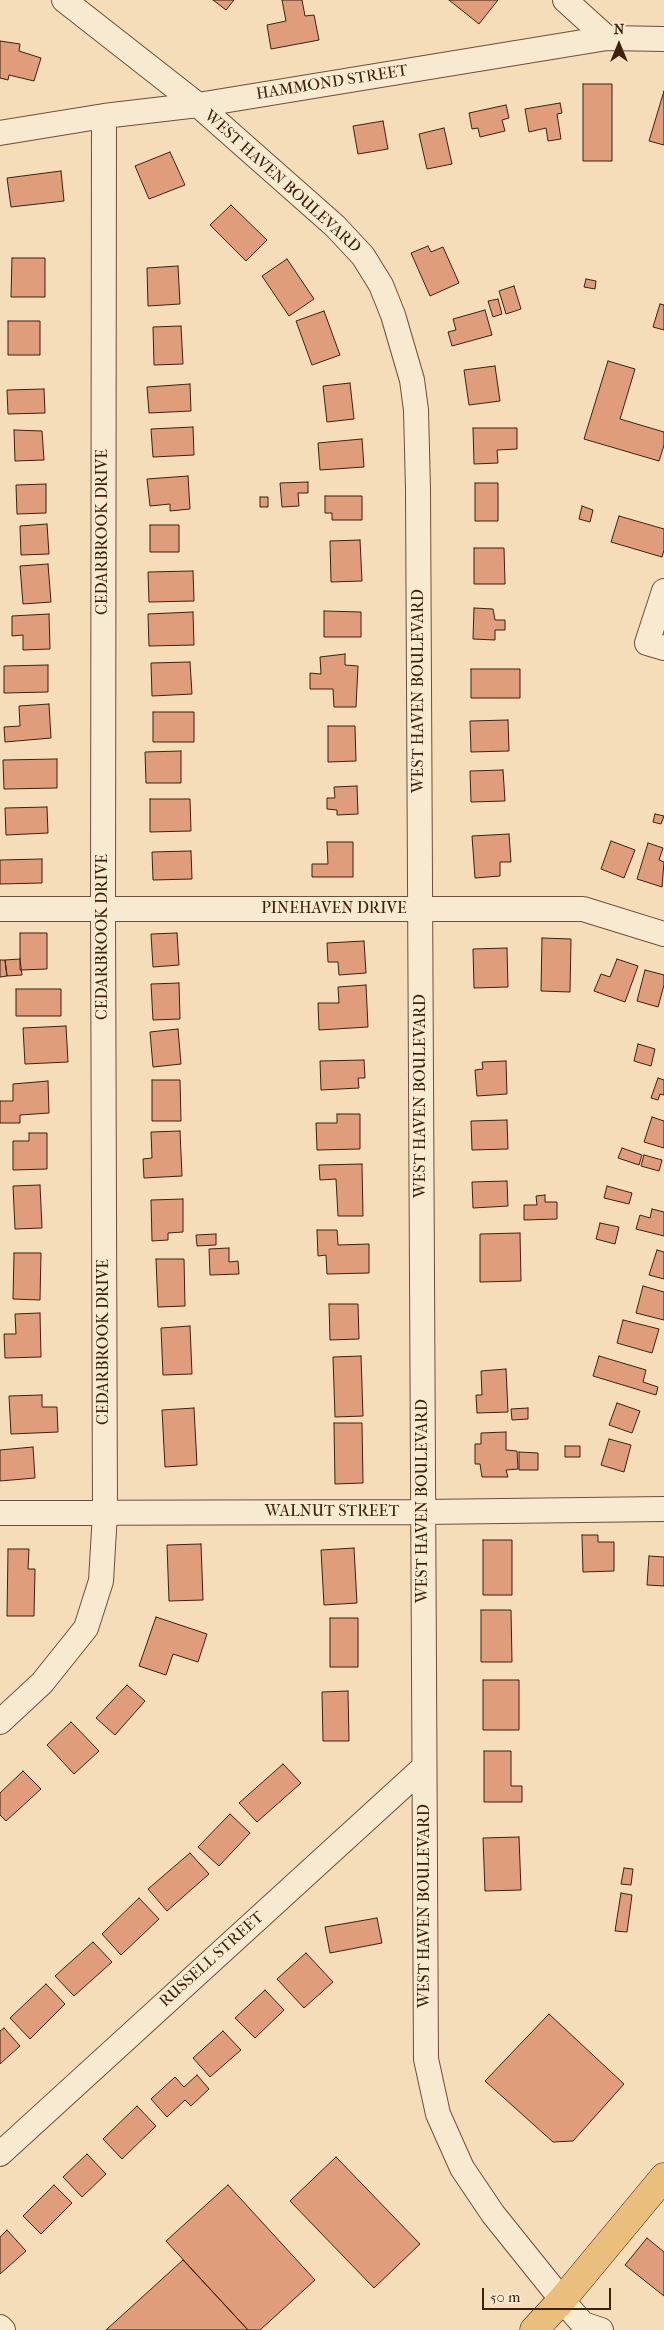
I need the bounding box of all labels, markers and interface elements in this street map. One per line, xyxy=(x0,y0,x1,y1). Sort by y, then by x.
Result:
north arrow xyxy=(594,20,644,70)
text: N xyxy=(614,21,624,38)
street label: HAMMOND STREET xyxy=(255,62,409,104)
street label: WEST HAVEN BOULEVARD xyxy=(200,107,364,257)
street label: CEDARBROOK DRIVE xyxy=(93,449,113,615)
street label: WEST HAVEN BOULEVARD xyxy=(409,589,429,793)
street label: CEDARBROOK DRIVE xyxy=(93,854,113,1020)
street label: PINEHAVEN DRIVE xyxy=(261,899,407,919)
street label: WEST HAVEN BOULEVARD xyxy=(411,994,431,1198)
street label: CEDARBROOK DRIVE xyxy=(94,1259,114,1425)
street label: WEST HAVEN BOULEVARD xyxy=(413,1399,433,1603)
street label: WALNUT STREET xyxy=(265,1502,399,1522)
street label: WEST HAVEN BOULEVARD xyxy=(415,1804,435,2008)
street label: RUSSELL STREET xyxy=(156,1908,268,2012)
scale bar xyxy=(484,2278,613,2310)
text: 50 m xyxy=(490,2288,520,2306)

